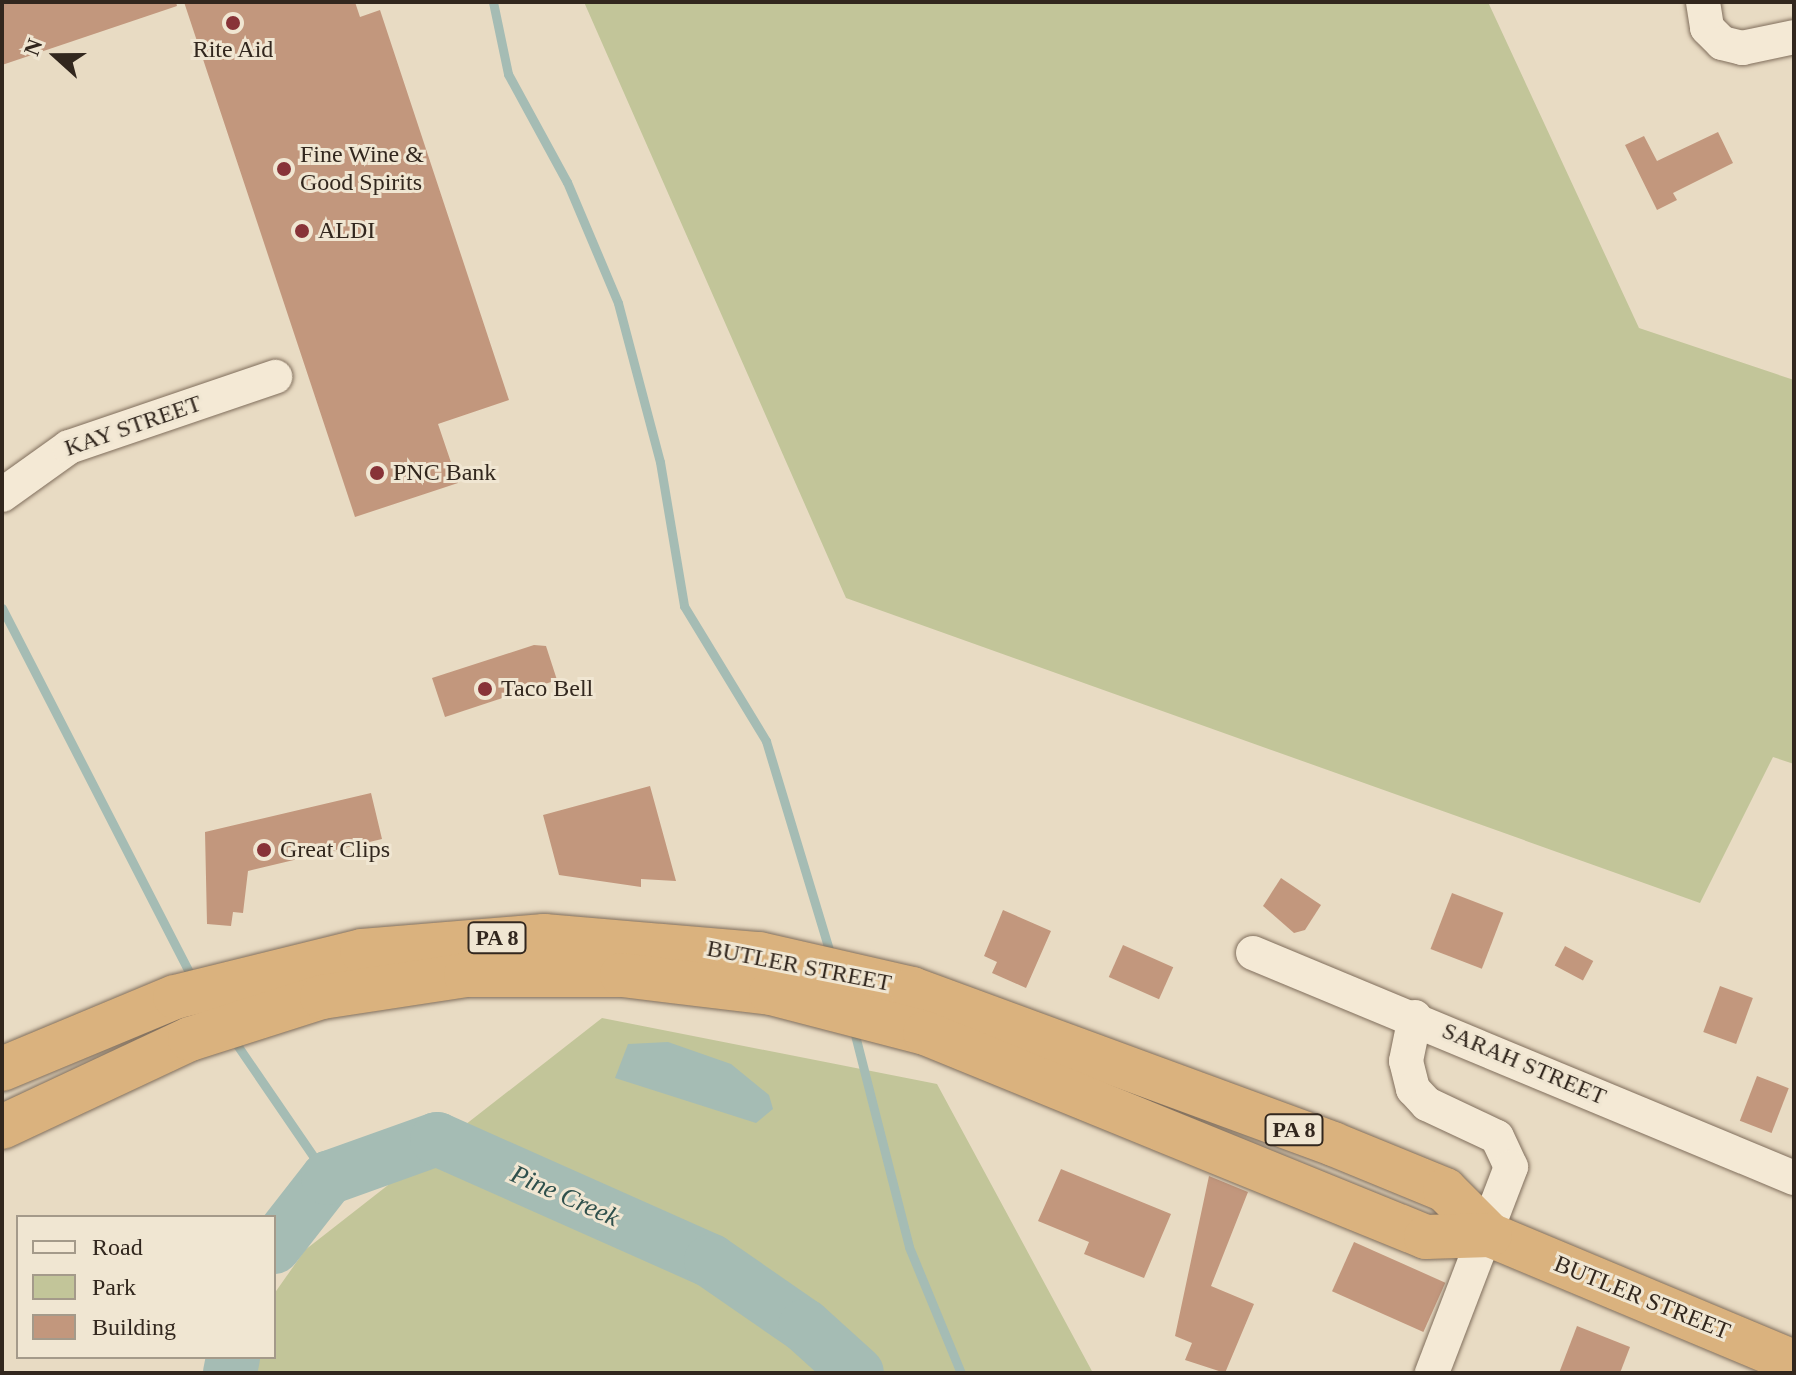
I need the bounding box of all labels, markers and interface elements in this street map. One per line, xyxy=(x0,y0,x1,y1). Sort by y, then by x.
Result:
marker: Rite Aid xyxy=(224,14,242,32)
north arrow xyxy=(16,16,96,96)
text: N xyxy=(19,35,48,59)
place label: Rite Aid xyxy=(192,36,274,64)
place label: Fine Wine & Good Spirits xyxy=(300,141,424,197)
marker: Fine Wine & Good Spirits xyxy=(275,160,293,178)
place label: ALDI xyxy=(318,217,375,245)
marker: ALDI xyxy=(293,222,311,240)
street label: KAY STREET xyxy=(60,389,206,463)
place label: PNC Bank xyxy=(393,459,496,487)
marker: PNC Bank xyxy=(368,464,386,482)
place label: Taco Bell xyxy=(501,675,593,703)
marker: Taco Bell xyxy=(476,680,494,698)
place label: Great Clips xyxy=(280,836,390,864)
marker: Great Clips xyxy=(255,841,273,859)
road number: PA 8 xyxy=(465,920,529,956)
street label: BUTLER STREET xyxy=(704,934,894,998)
street label: SARAH STREET xyxy=(1438,1016,1610,1112)
road number: PA 8 xyxy=(1262,1112,1326,1148)
water label: Pine Creek xyxy=(506,1158,624,1234)
legend xyxy=(16,1215,276,1359)
text: Road xyxy=(92,1234,143,1260)
street label: BUTLER STREET xyxy=(1550,1250,1734,1346)
text: Park xyxy=(92,1274,136,1300)
text: Building xyxy=(92,1314,176,1340)

